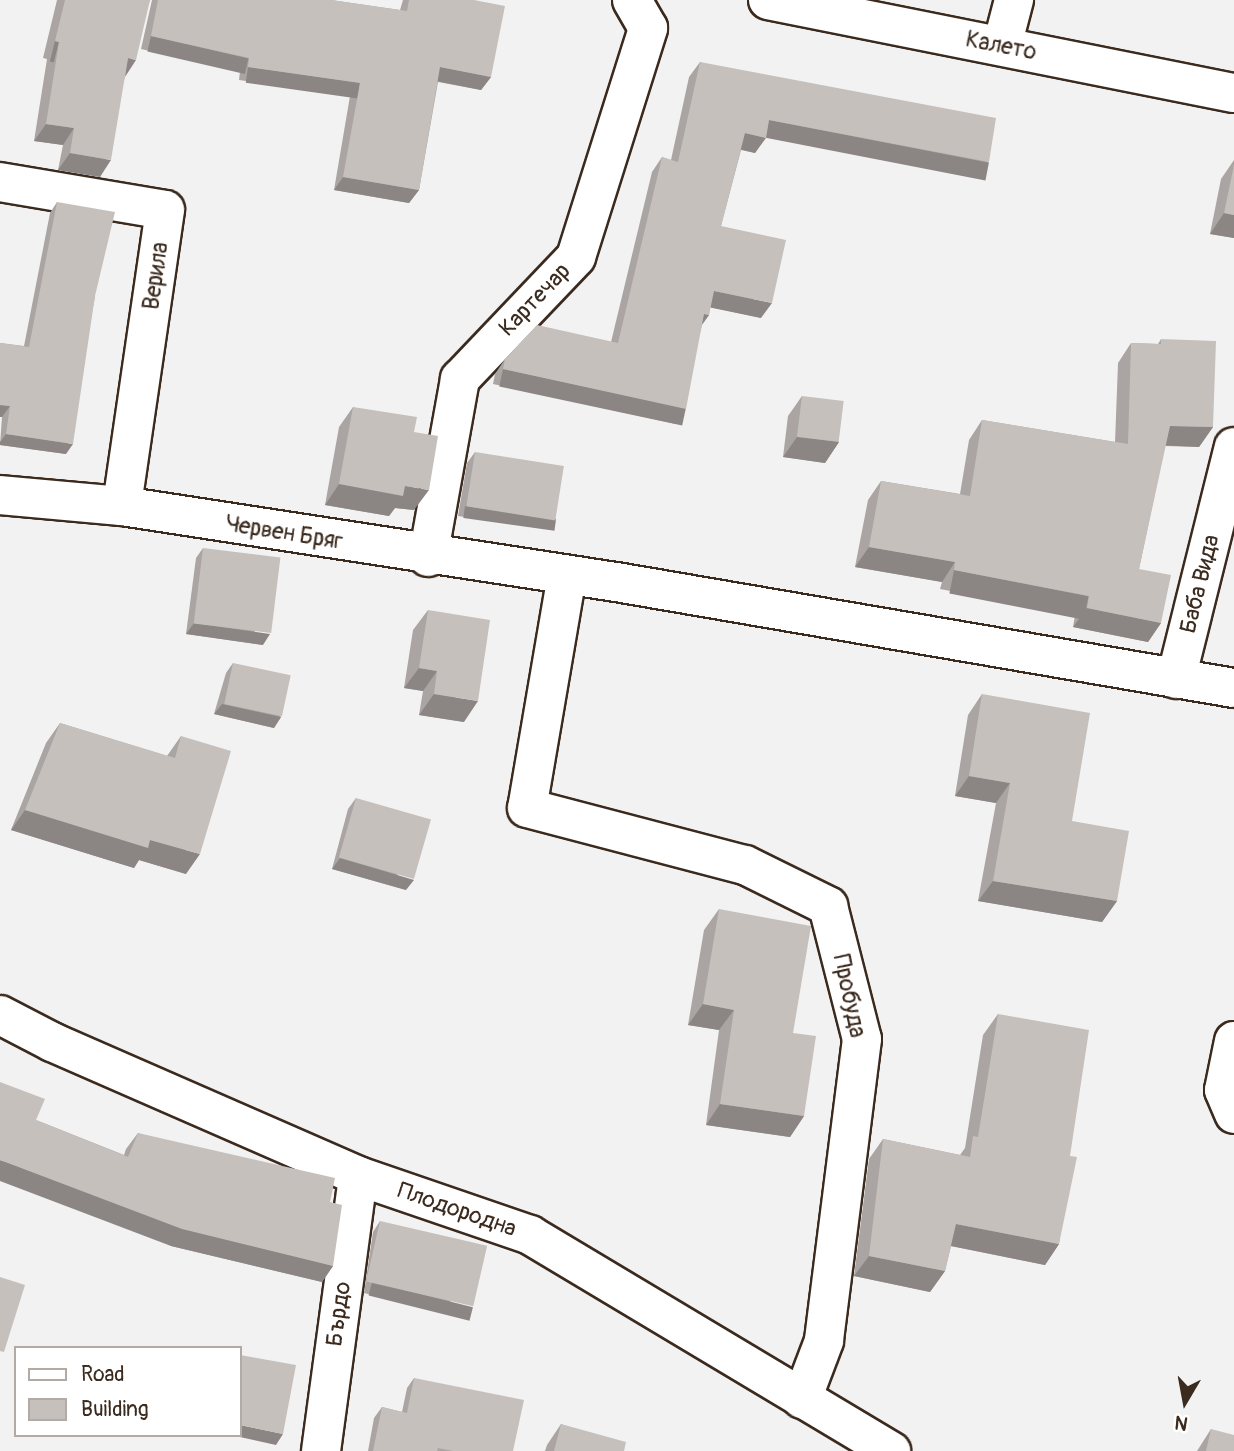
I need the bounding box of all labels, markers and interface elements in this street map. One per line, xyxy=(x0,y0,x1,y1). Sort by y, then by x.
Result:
street label: Калето xyxy=(963,26,1039,66)
street label: Верила xyxy=(138,240,174,312)
street label: Картечар xyxy=(494,258,576,342)
street label: Червен Бряг xyxy=(223,510,345,556)
street label: Баба Вида xyxy=(1174,532,1226,636)
street label: Пробуда xyxy=(827,952,871,1040)
street label: Плодородна xyxy=(394,1177,520,1243)
street label: Бърдо xyxy=(321,1280,357,1348)
legend xyxy=(14,1346,242,1437)
text: Road xyxy=(81,1361,125,1388)
north arrow xyxy=(1150,1367,1220,1437)
text: Building xyxy=(81,1396,148,1423)
text: N xyxy=(1173,1410,1190,1436)

